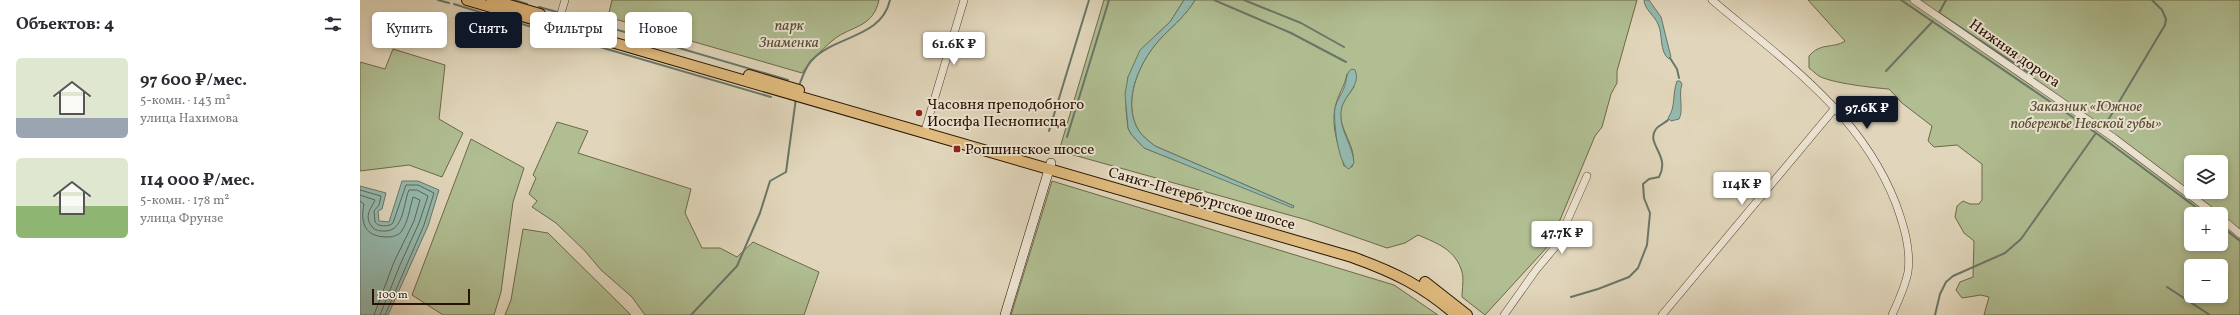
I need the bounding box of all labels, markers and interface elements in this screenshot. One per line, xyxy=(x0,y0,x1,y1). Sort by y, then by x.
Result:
chip: Купить xyxy=(372,12,447,48)
chip: Снять xyxy=(455,12,522,48)
chip: Фильтры xyxy=(530,12,617,48)
chip: Новое xyxy=(625,12,692,48)
text: Объектов: 4 xyxy=(16,13,114,36)
icon: filters xyxy=(322,13,344,35)
street label: Нижняя дорога xyxy=(1964,15,2064,94)
park label: парк Знаменка xyxy=(758,16,819,54)
pin: 61.6K ₽ xyxy=(917,32,991,66)
text: 61.6K ₽ xyxy=(932,36,976,54)
text: 97 600 ₽/мес. xyxy=(140,69,247,92)
icon: home xyxy=(48,74,96,122)
text: 5-комн. · 143 m² xyxy=(140,92,231,110)
place label: Часовня преподобного Иосифа Песнописца xyxy=(927,95,1084,133)
pin: 97.6K ₽ xyxy=(1830,96,1904,130)
park label: Заказник «Южное побережье Невской губы» xyxy=(2010,97,2162,135)
text: 97.6K ₽ xyxy=(1845,100,1889,118)
marker: Часовня преподобного Иосифа Песнописца xyxy=(914,108,924,118)
text: улица Нахимова xyxy=(140,110,239,128)
place label: Ропшинское шоссе xyxy=(965,140,1094,161)
marker: Ропшинское шоссе xyxy=(952,144,962,154)
map controls xyxy=(2184,155,2228,303)
button: layers xyxy=(2184,155,2228,199)
street label: Санкт-Петербургское шоссе xyxy=(1106,163,1298,236)
text: 114 000 ₽/мес. xyxy=(140,169,255,192)
pin: 114K ₽ xyxy=(1709,172,1775,206)
icon: home xyxy=(48,174,96,222)
text: 114K ₽ xyxy=(1722,176,1762,194)
text: 5-комн. · 178 m² xyxy=(140,192,229,210)
button: + xyxy=(2184,207,2228,251)
text: улица Фрунзе xyxy=(140,210,223,228)
pin: 47.7K ₽ xyxy=(1525,221,1599,255)
text: 47.7K ₽ xyxy=(1540,225,1584,243)
button: − xyxy=(2184,259,2228,303)
scale bar xyxy=(372,287,470,306)
text: 100 m xyxy=(378,288,408,303)

